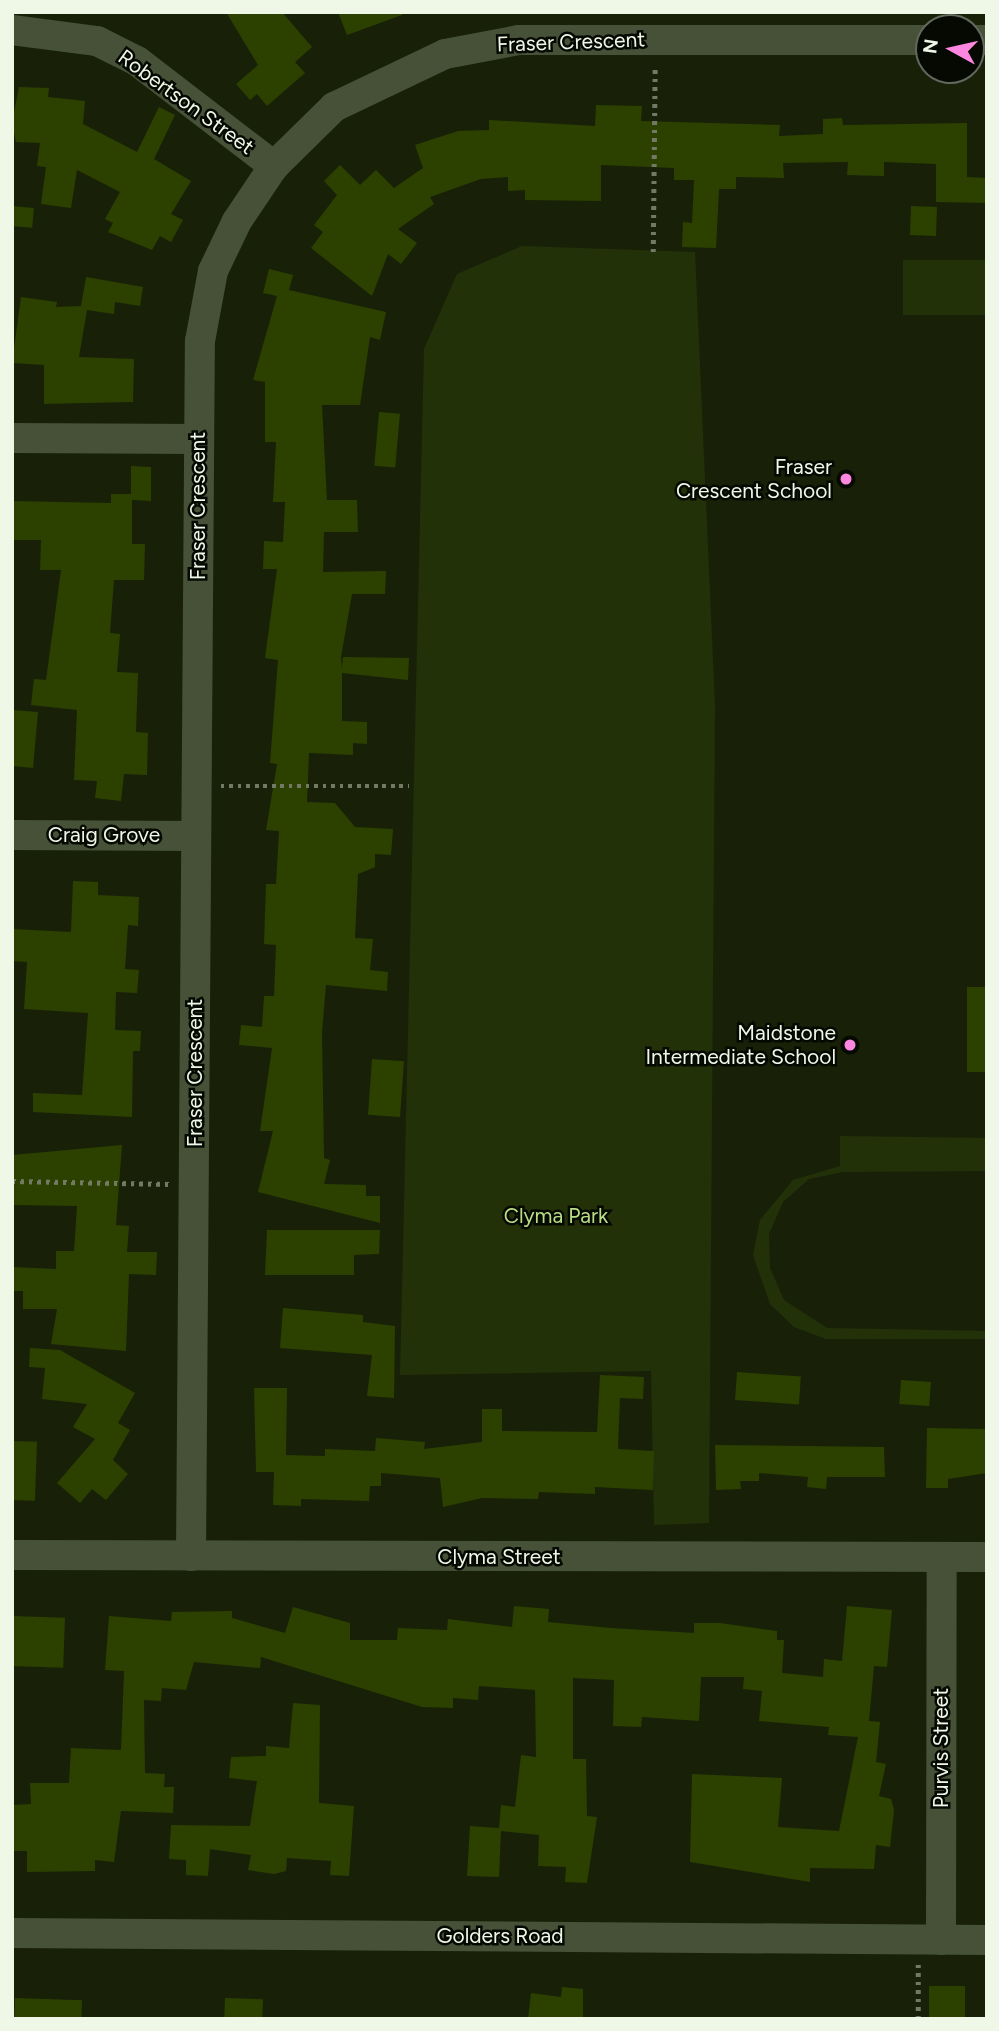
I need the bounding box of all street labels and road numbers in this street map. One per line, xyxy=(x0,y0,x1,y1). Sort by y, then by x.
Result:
street label: Fraser Crescent xyxy=(496,27,646,57)
street label: Robertson Street xyxy=(113,44,259,160)
street label: Fraser Crescent xyxy=(185,432,211,580)
street label: Craig Grove xyxy=(48,822,160,848)
street label: Fraser Crescent xyxy=(182,999,208,1147)
street label: Clyma Street xyxy=(437,1544,561,1570)
street label: Purvis Street xyxy=(928,1688,954,1808)
street label: Golders Road xyxy=(437,1923,563,1949)

